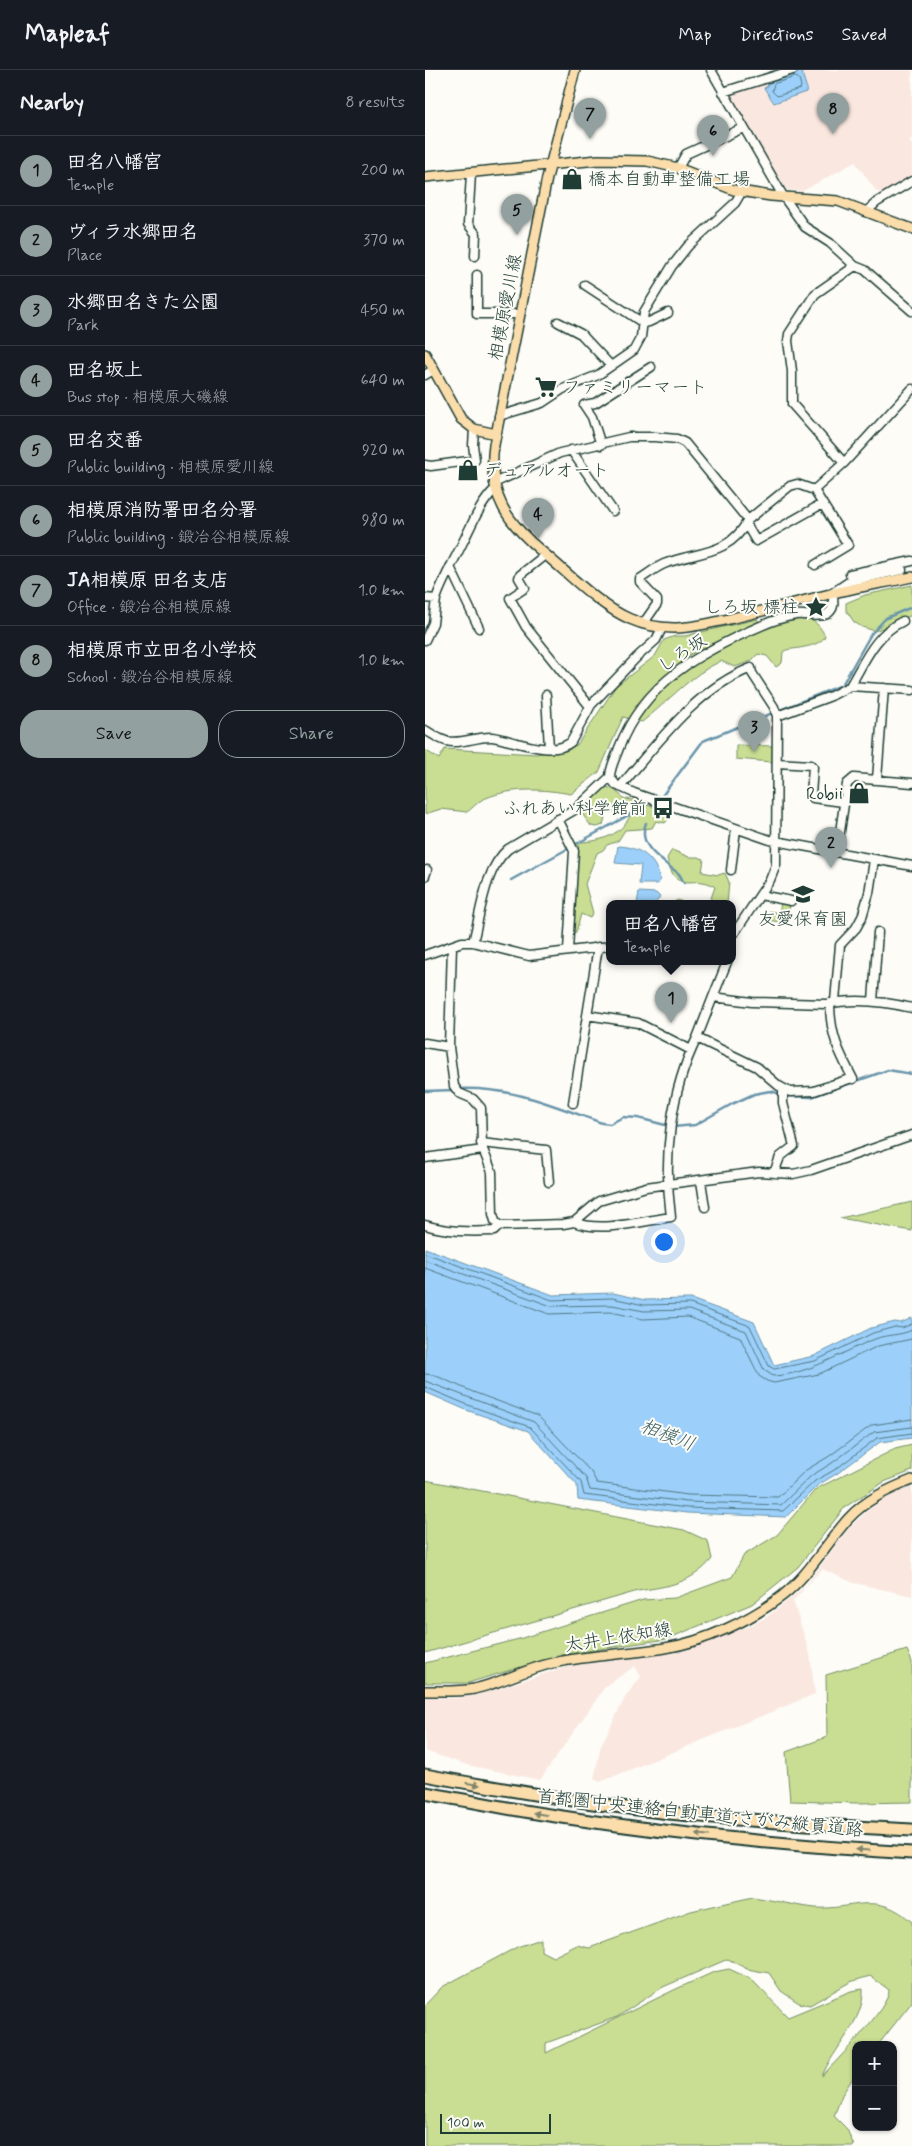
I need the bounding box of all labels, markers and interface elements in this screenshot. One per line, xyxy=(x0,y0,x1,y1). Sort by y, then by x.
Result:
text: Mapleaf xyxy=(25,19,110,50)
text: Map xyxy=(679,23,712,47)
text: Directions xyxy=(740,23,814,47)
text: Saved xyxy=(842,23,887,47)
text: Nearby xyxy=(20,89,84,117)
text: 8 results xyxy=(345,92,405,113)
pin: 8 xyxy=(817,93,849,134)
pin: 7 xyxy=(574,98,606,139)
pin: 6 xyxy=(697,115,729,156)
text: 田名八幡宮 xyxy=(67,150,162,175)
text: 1 xyxy=(32,160,40,181)
text: 200 m xyxy=(361,160,405,181)
shop icon: 橋本自動車整備工場 xyxy=(559,166,585,192)
place label: 橋本自動車整備工場 xyxy=(588,168,750,192)
text: Temple xyxy=(67,175,114,196)
pin: 5 xyxy=(501,194,533,235)
text: ヴィラ水郷田名 xyxy=(67,220,198,245)
text: 2 xyxy=(32,230,40,251)
text: 370 m xyxy=(363,230,405,251)
text: Place xyxy=(67,245,102,266)
street label: 相模原愛川線 xyxy=(484,252,528,362)
text: 水郷田名きた公園 xyxy=(67,290,219,315)
text: 3 xyxy=(32,300,40,321)
text: 450 m xyxy=(360,300,405,321)
text: Park xyxy=(67,315,99,336)
text: 田名坂上 xyxy=(67,358,143,383)
text: 4 xyxy=(31,370,41,391)
text: 640 m xyxy=(360,370,405,391)
supermarket icon: ファミリーマート xyxy=(533,374,559,400)
place label: ファミリーマート xyxy=(563,376,707,400)
text: Bus stop · 相模原大磯線 xyxy=(67,387,228,408)
text: 田名交番 xyxy=(67,428,143,453)
text: 5 xyxy=(31,440,41,461)
text: 920 m xyxy=(362,440,405,461)
text: Public building · 相模原愛川線 xyxy=(67,457,274,478)
shop icon: デュアルオート xyxy=(455,457,481,483)
place label: デュアルオート xyxy=(484,459,609,483)
text: 相模原消防署田名分署 xyxy=(67,498,257,523)
pin: 4 xyxy=(522,498,554,539)
text: 6 xyxy=(32,510,40,531)
text: 980 m xyxy=(362,510,405,531)
text: Public building · 鍛冶谷相模原線 xyxy=(67,527,290,548)
text: JA相模原 田名支店 xyxy=(67,568,229,593)
text: 7 xyxy=(31,580,41,601)
text: 1.0 km xyxy=(358,580,405,601)
place icon: しろ坂 標柱 xyxy=(803,594,829,620)
place label: しろ坂 標柱 xyxy=(704,596,799,620)
text: Office · 鍛冶谷相模原線 xyxy=(67,597,231,618)
street label: しろ坂 xyxy=(653,629,712,679)
text: 相模原市立田名小学校 xyxy=(67,638,257,663)
text: 8 xyxy=(31,650,41,671)
text: 1.0 km xyxy=(358,650,405,671)
text: School · 鍛冶谷相模原線 xyxy=(67,667,233,688)
button: Save xyxy=(20,710,208,758)
button: Share xyxy=(218,710,405,758)
pin: 3 xyxy=(738,711,770,752)
shop icon: Robii xyxy=(846,780,872,806)
place label: Robii xyxy=(806,782,843,806)
bus stop icon: ふれあい科学館前 xyxy=(650,795,676,821)
place label: ふれあい科学館前 xyxy=(503,797,647,821)
pin: 2 xyxy=(815,827,847,868)
school or university icon: 友愛保育園 xyxy=(790,881,816,907)
popup xyxy=(606,900,736,965)
place label: 友愛保育園 xyxy=(758,908,848,932)
text: 田名八幡宮 xyxy=(623,912,719,937)
text: Temple xyxy=(623,937,671,958)
pin: 1 xyxy=(655,982,687,1023)
your location xyxy=(651,1229,677,1255)
water label: 相模川 xyxy=(636,1414,699,1457)
street label: 太井上依知線 xyxy=(563,1618,673,1658)
one-way arrow xyxy=(465,1780,481,1788)
street label: 首都圏中央連絡自動車道;さがみ縦貫道路 xyxy=(535,1785,864,1843)
one-way arrow xyxy=(532,1809,548,1817)
one-way arrow xyxy=(693,1831,709,1839)
one-way arrow xyxy=(855,1846,871,1854)
map controls xyxy=(852,2041,897,2131)
button: + xyxy=(852,2041,897,2086)
button: − xyxy=(852,2086,897,2131)
scale bar xyxy=(440,2111,551,2134)
text: 100 m xyxy=(447,2114,485,2132)

